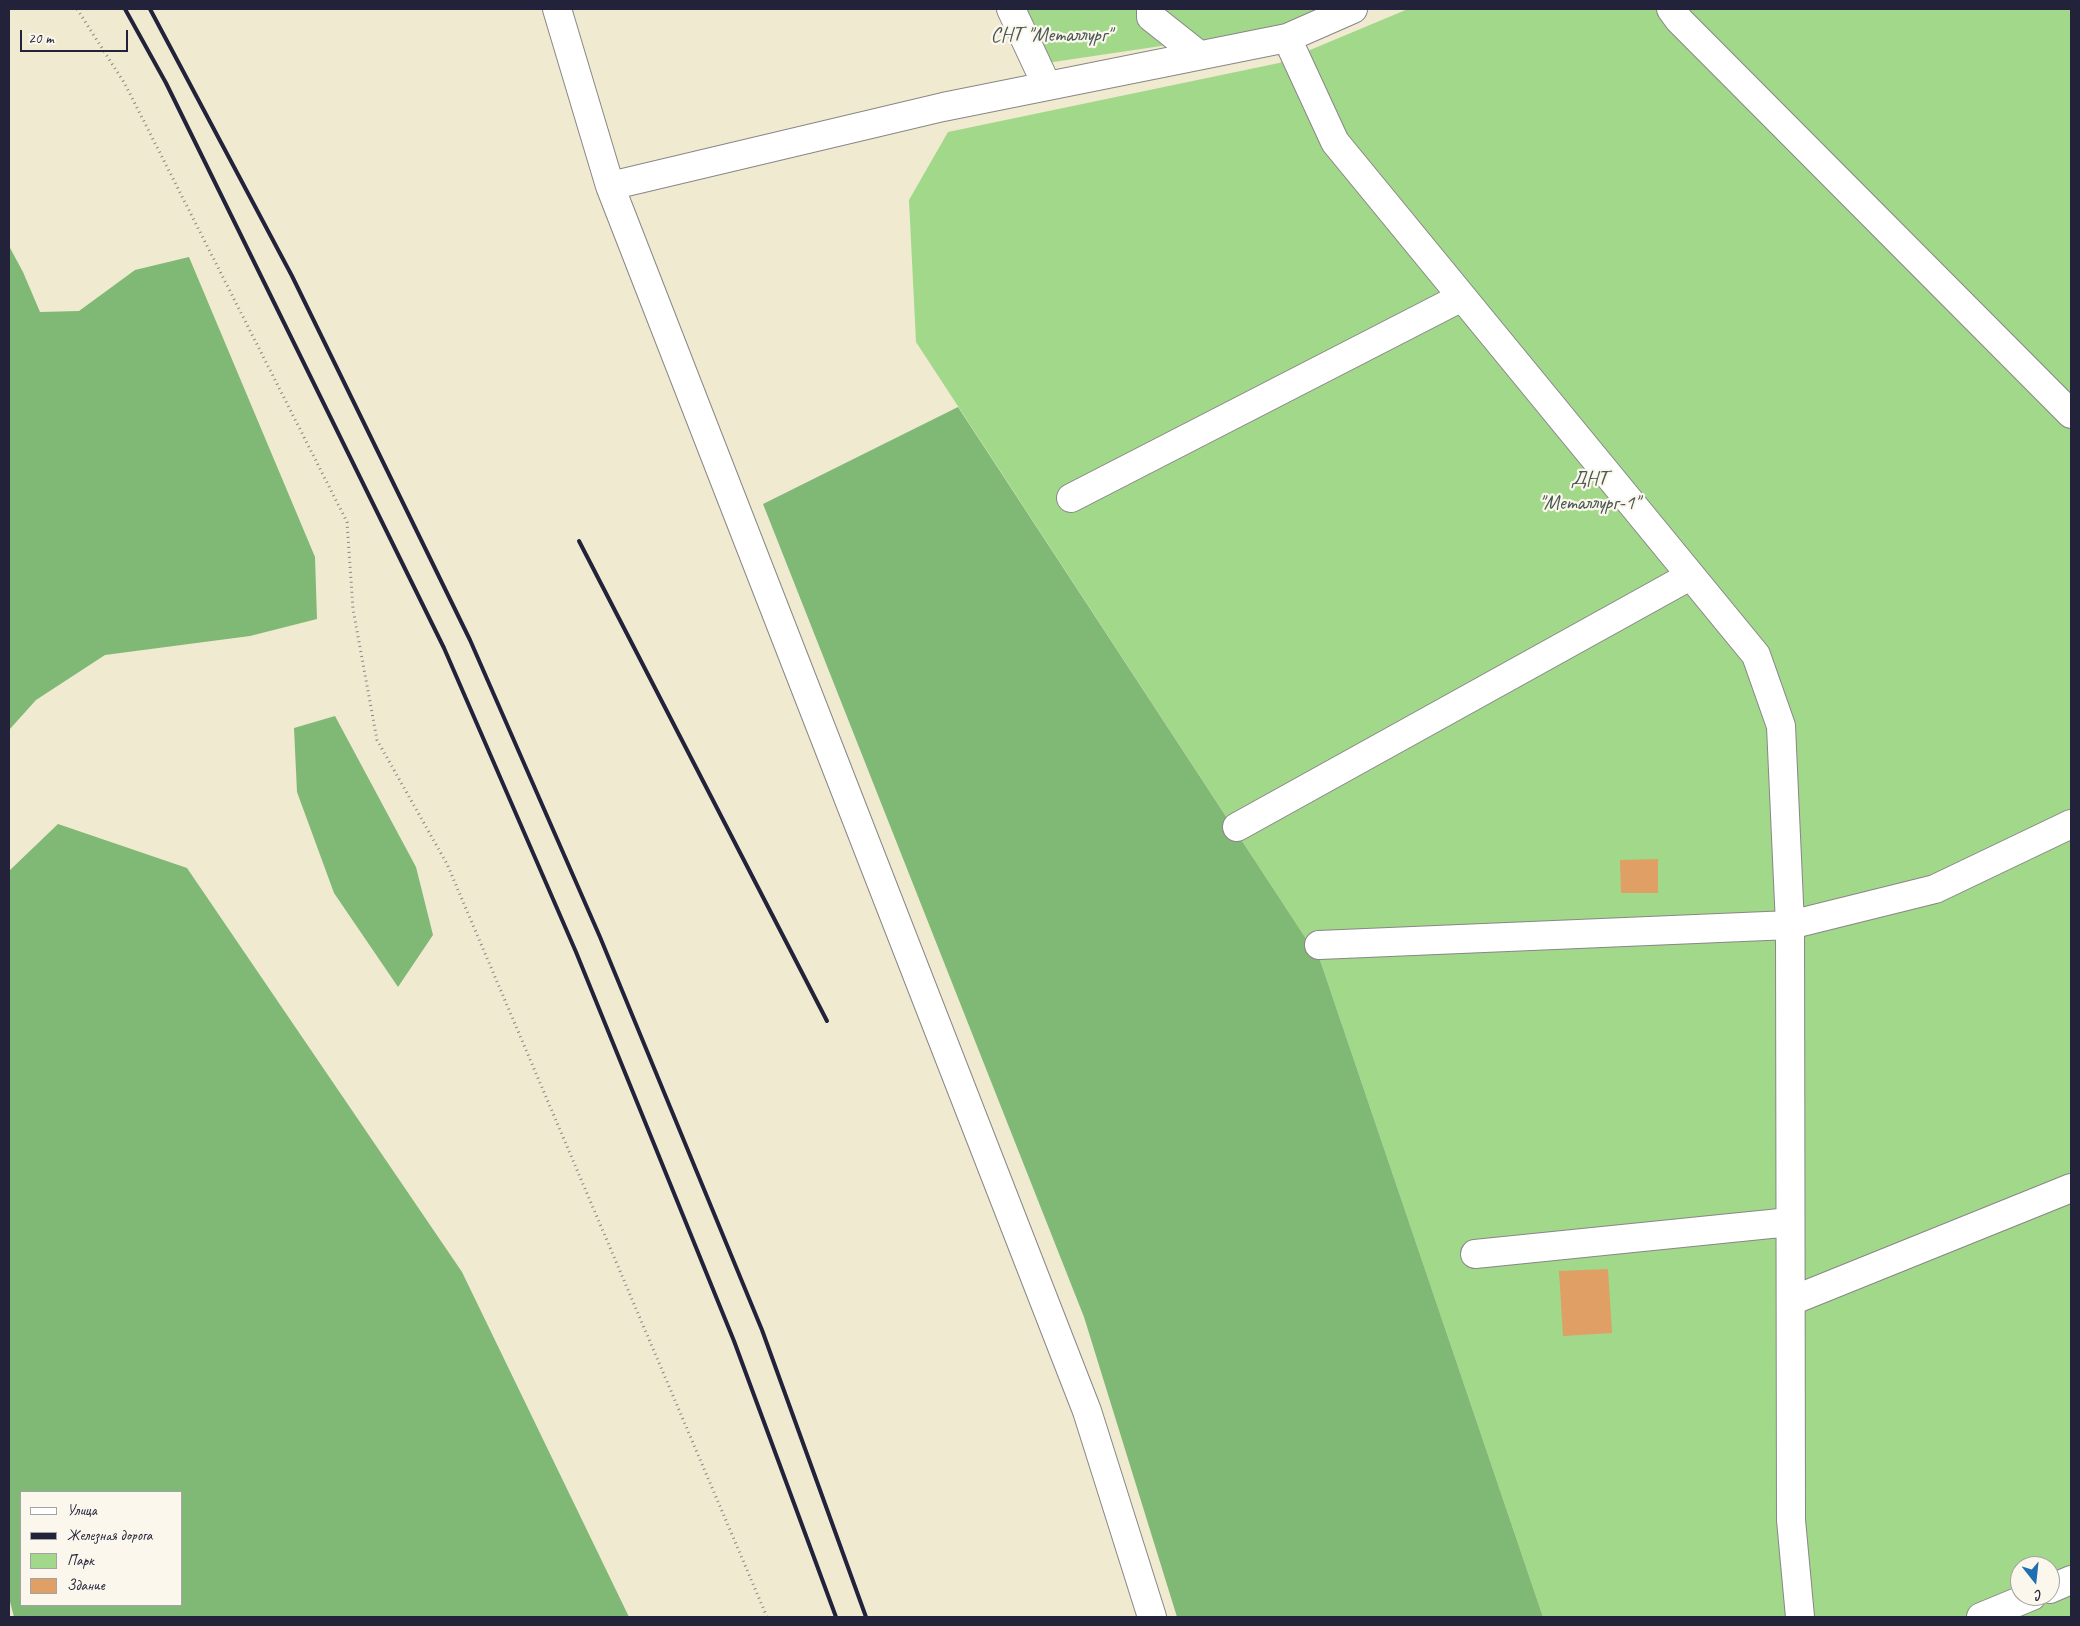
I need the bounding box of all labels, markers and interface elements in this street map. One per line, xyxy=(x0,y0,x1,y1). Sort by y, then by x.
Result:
scale bar xyxy=(22,20,130,52)
park label: СНТ "Металлург" xyxy=(990,22,1112,48)
text: 20 m xyxy=(28,29,54,48)
park label: ДНТ "Металлург-1" xyxy=(1539,466,1639,516)
legend xyxy=(20,1491,182,1606)
text: Улица xyxy=(67,1501,97,1520)
text: Железная дорога xyxy=(67,1526,152,1545)
text: Парк xyxy=(67,1551,94,1570)
north arrow xyxy=(2010,1556,2060,1606)
text: Здание xyxy=(67,1576,105,1595)
text: С xyxy=(2033,1586,2045,1604)

